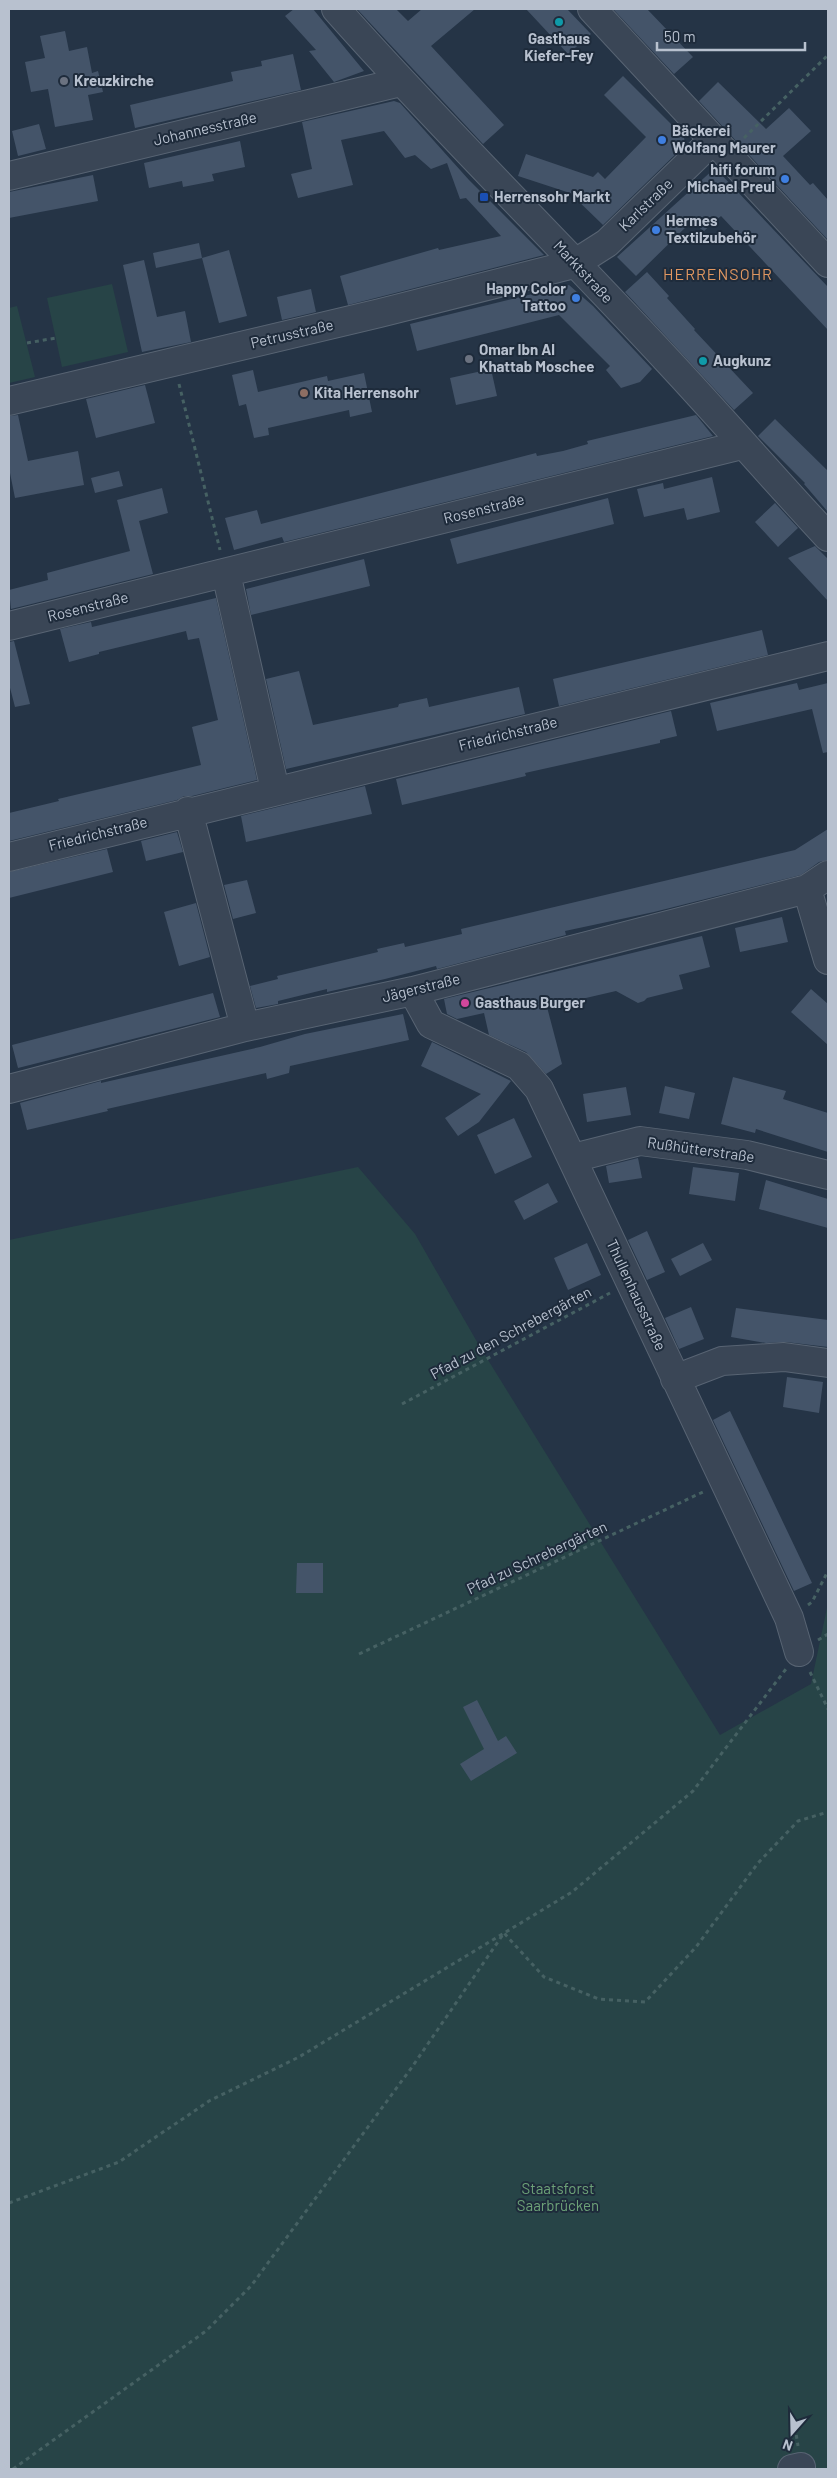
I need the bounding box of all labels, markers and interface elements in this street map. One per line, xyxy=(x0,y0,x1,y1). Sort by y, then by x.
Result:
marker: Gasthaus Kiefer-Fey xyxy=(553,16,565,28)
scale bar xyxy=(657,20,804,52)
text: 50 m xyxy=(664,27,696,45)
place label: Gasthaus Kiefer-Fey xyxy=(524,29,594,64)
place label: Kreuzkirche xyxy=(74,71,154,89)
marker: Kreuzkirche xyxy=(58,75,70,87)
street label: Johannesstraße xyxy=(151,107,258,149)
place label: Bäckerei Wolfang Maurer xyxy=(672,121,776,156)
marker: Bäckerei Wolfang Maurer xyxy=(656,134,668,146)
place label: hifi forum Michael Preul xyxy=(687,160,775,195)
marker: hifi forum Michael Preul xyxy=(779,173,791,185)
street label: Karlstraße xyxy=(615,174,676,234)
place label: Herrensohr Markt xyxy=(494,187,611,205)
marker: Herrensohr Markt xyxy=(478,191,490,203)
place label: Hermes Textilzubehör xyxy=(666,211,757,246)
marker: Hermes Textilzubehör xyxy=(650,224,662,236)
street label: Marktstraße xyxy=(550,236,617,306)
district label: HERRENSOHR xyxy=(663,264,773,283)
place label: Happy Color Tattoo xyxy=(486,279,566,314)
marker: Happy Color Tattoo xyxy=(570,292,582,304)
street label: Petrusstraße xyxy=(249,315,335,351)
place label: Omar Ibn Al Khattab Moschee xyxy=(479,340,594,375)
place label: Augkunz xyxy=(713,351,771,369)
marker: Omar Ibn Al Khattab Moschee xyxy=(463,353,475,365)
marker: Augkunz xyxy=(697,355,709,367)
place label: Kita Herrensohr xyxy=(314,383,419,401)
marker: Kita Herrensohr xyxy=(298,387,310,399)
street label: Rosenstraße xyxy=(441,489,526,527)
street label: Rosenstraße xyxy=(45,587,130,625)
street label: Friedrichstraße xyxy=(457,712,559,754)
street label: Friedrichstraße xyxy=(47,812,149,854)
street label: Jägerstraße xyxy=(380,969,462,1005)
place label: Gasthaus Burger xyxy=(475,993,585,1011)
marker: Gasthaus Burger xyxy=(459,997,471,1009)
street label: Rußhütterstraße xyxy=(646,1133,756,1165)
street label: Thullenhausstraße xyxy=(603,1236,671,1353)
street label: Pfad zu den Schrebergärten xyxy=(427,1282,594,1382)
street label: Pfad zu Schrebergärten xyxy=(464,1517,610,1597)
park label: Staatsforst Saarbrücken xyxy=(517,2179,599,2214)
north arrow xyxy=(767,2408,817,2458)
text: N xyxy=(780,2436,795,2455)

